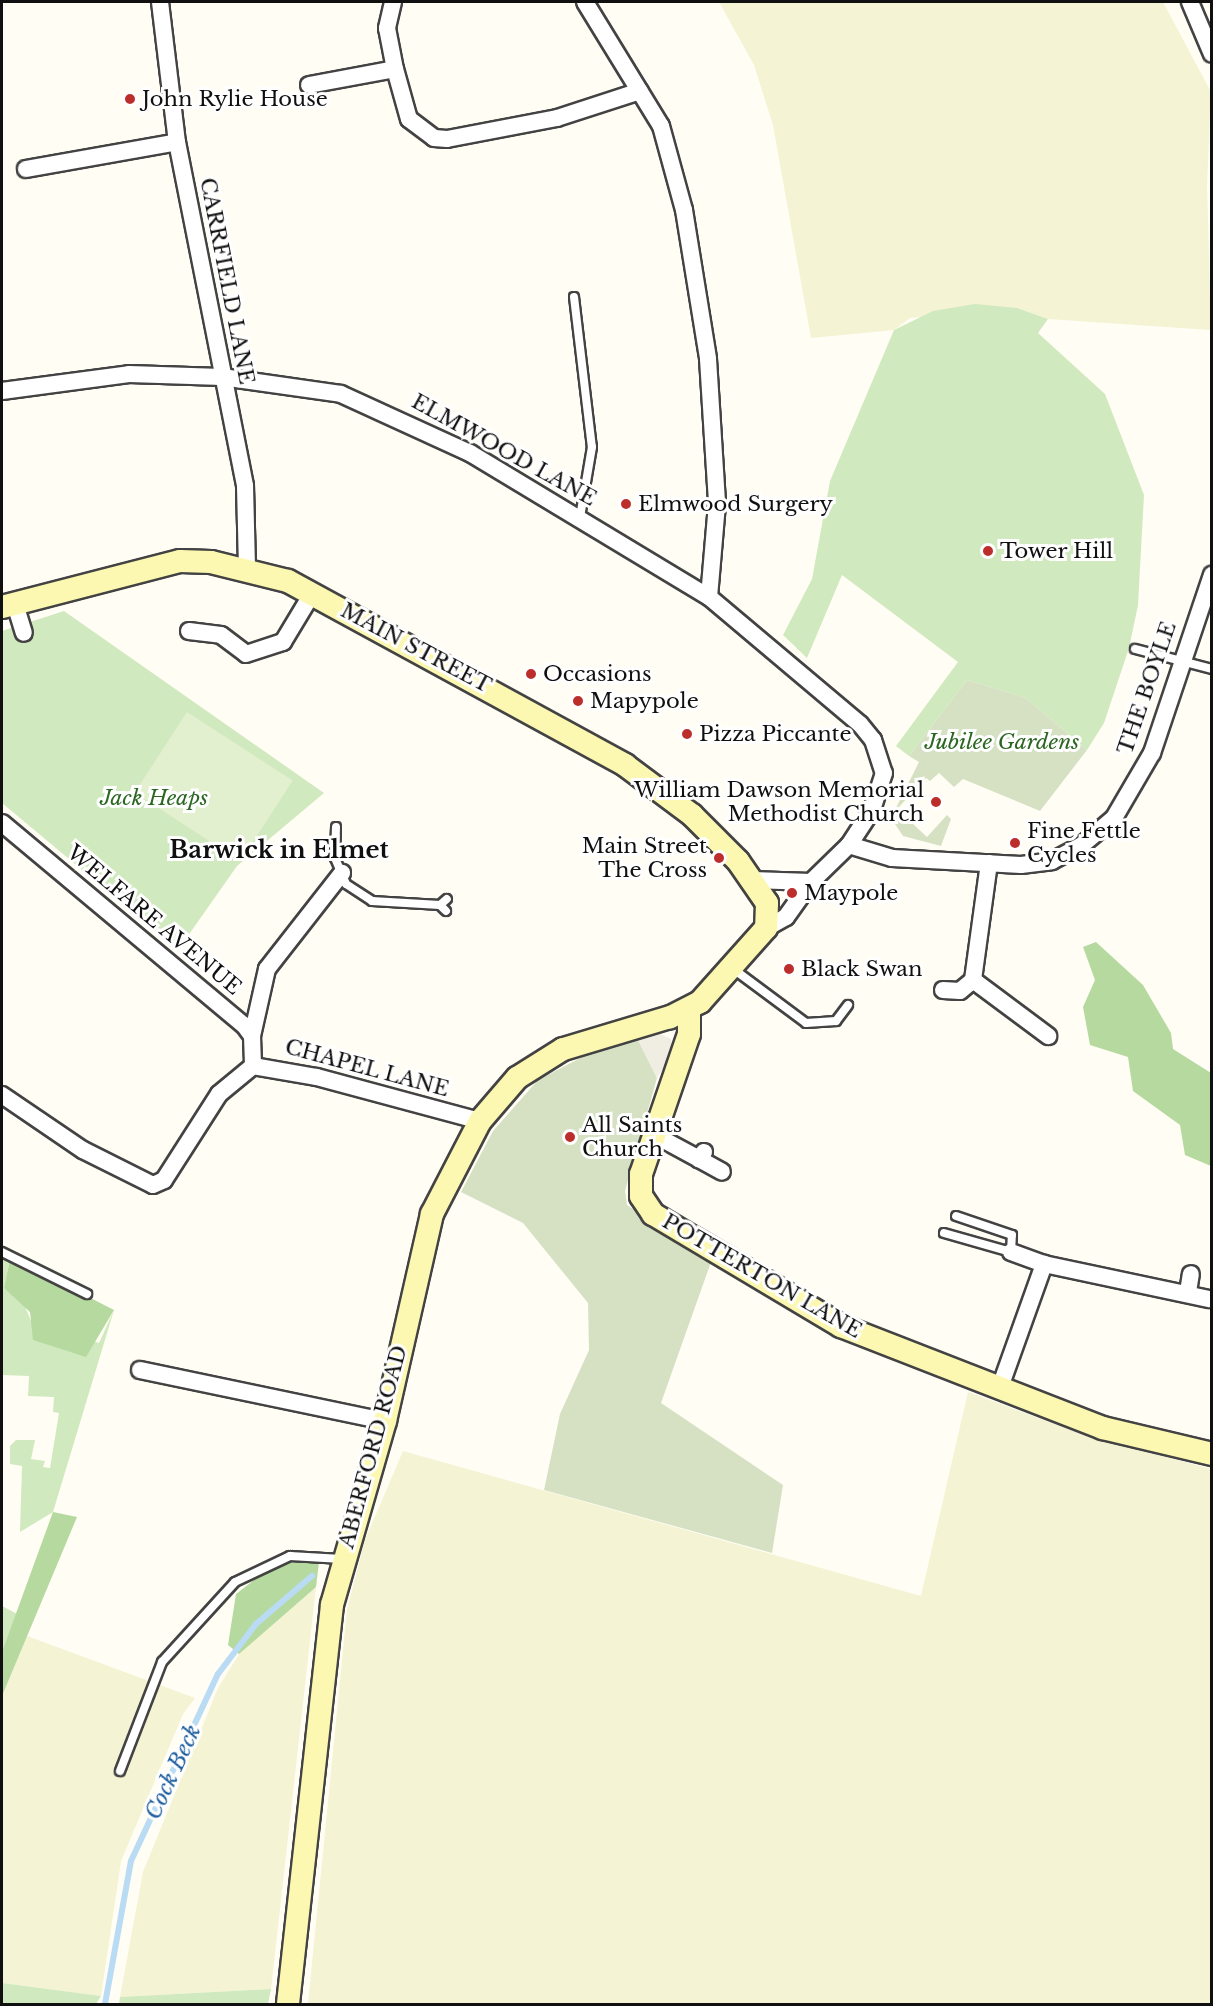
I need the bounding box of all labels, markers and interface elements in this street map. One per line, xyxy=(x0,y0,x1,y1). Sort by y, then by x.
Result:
place label: John Rylie House xyxy=(142,86,328,112)
marker: John Rylie House xyxy=(123,92,137,106)
street label: CARRFIELD LANE xyxy=(195,176,259,386)
street label: ELMWOOD LANE xyxy=(407,389,601,511)
place label: Elmwood Surgery xyxy=(638,491,833,517)
marker: Elmwood Surgery xyxy=(619,497,633,511)
place label: Tower Hill xyxy=(1000,538,1114,564)
marker: Tower Hill xyxy=(981,544,995,558)
street label: MAIN STREET xyxy=(336,598,496,698)
street label: THE BOYLE xyxy=(1113,618,1181,758)
place label: Occasions xyxy=(543,661,651,687)
marker: Occasions xyxy=(524,667,538,681)
place label: Mapypole xyxy=(590,688,699,714)
marker: Mapypole xyxy=(571,694,585,708)
place label: Pizza Piccante xyxy=(699,721,852,747)
marker: Pizza Piccante xyxy=(680,727,694,741)
park label: Jubilee Gardens xyxy=(925,729,1079,755)
place label: William Dawson Memorial Methodist Church xyxy=(634,777,924,827)
park label: Jack Heaps xyxy=(100,785,208,811)
marker: William Dawson Memorial Methodist Church xyxy=(929,795,943,809)
place label: Fine Fettle Cycles xyxy=(1027,818,1141,868)
place label: Main Street The Cross xyxy=(582,833,707,883)
district label: Barwick in Elmet xyxy=(169,836,389,864)
marker: Fine Fettle Cycles xyxy=(1008,836,1022,850)
street label: WELFARE AVENUE xyxy=(61,839,247,1001)
marker: Main Street The Cross xyxy=(712,851,726,865)
place label: Maypole xyxy=(804,880,898,906)
marker: Maypole xyxy=(785,886,799,900)
place label: Black Swan xyxy=(801,956,923,982)
marker: Black Swan xyxy=(782,962,796,976)
street label: CHAPEL LANE xyxy=(282,1034,452,1102)
place label: All Saints Church xyxy=(582,1112,682,1162)
marker: All Saints Church xyxy=(563,1130,577,1144)
street label: POTTERTON LANE xyxy=(658,1209,866,1343)
street label: ABERFORD ROAD xyxy=(334,1343,412,1551)
water label: Cock Beck xyxy=(140,1720,206,1824)

